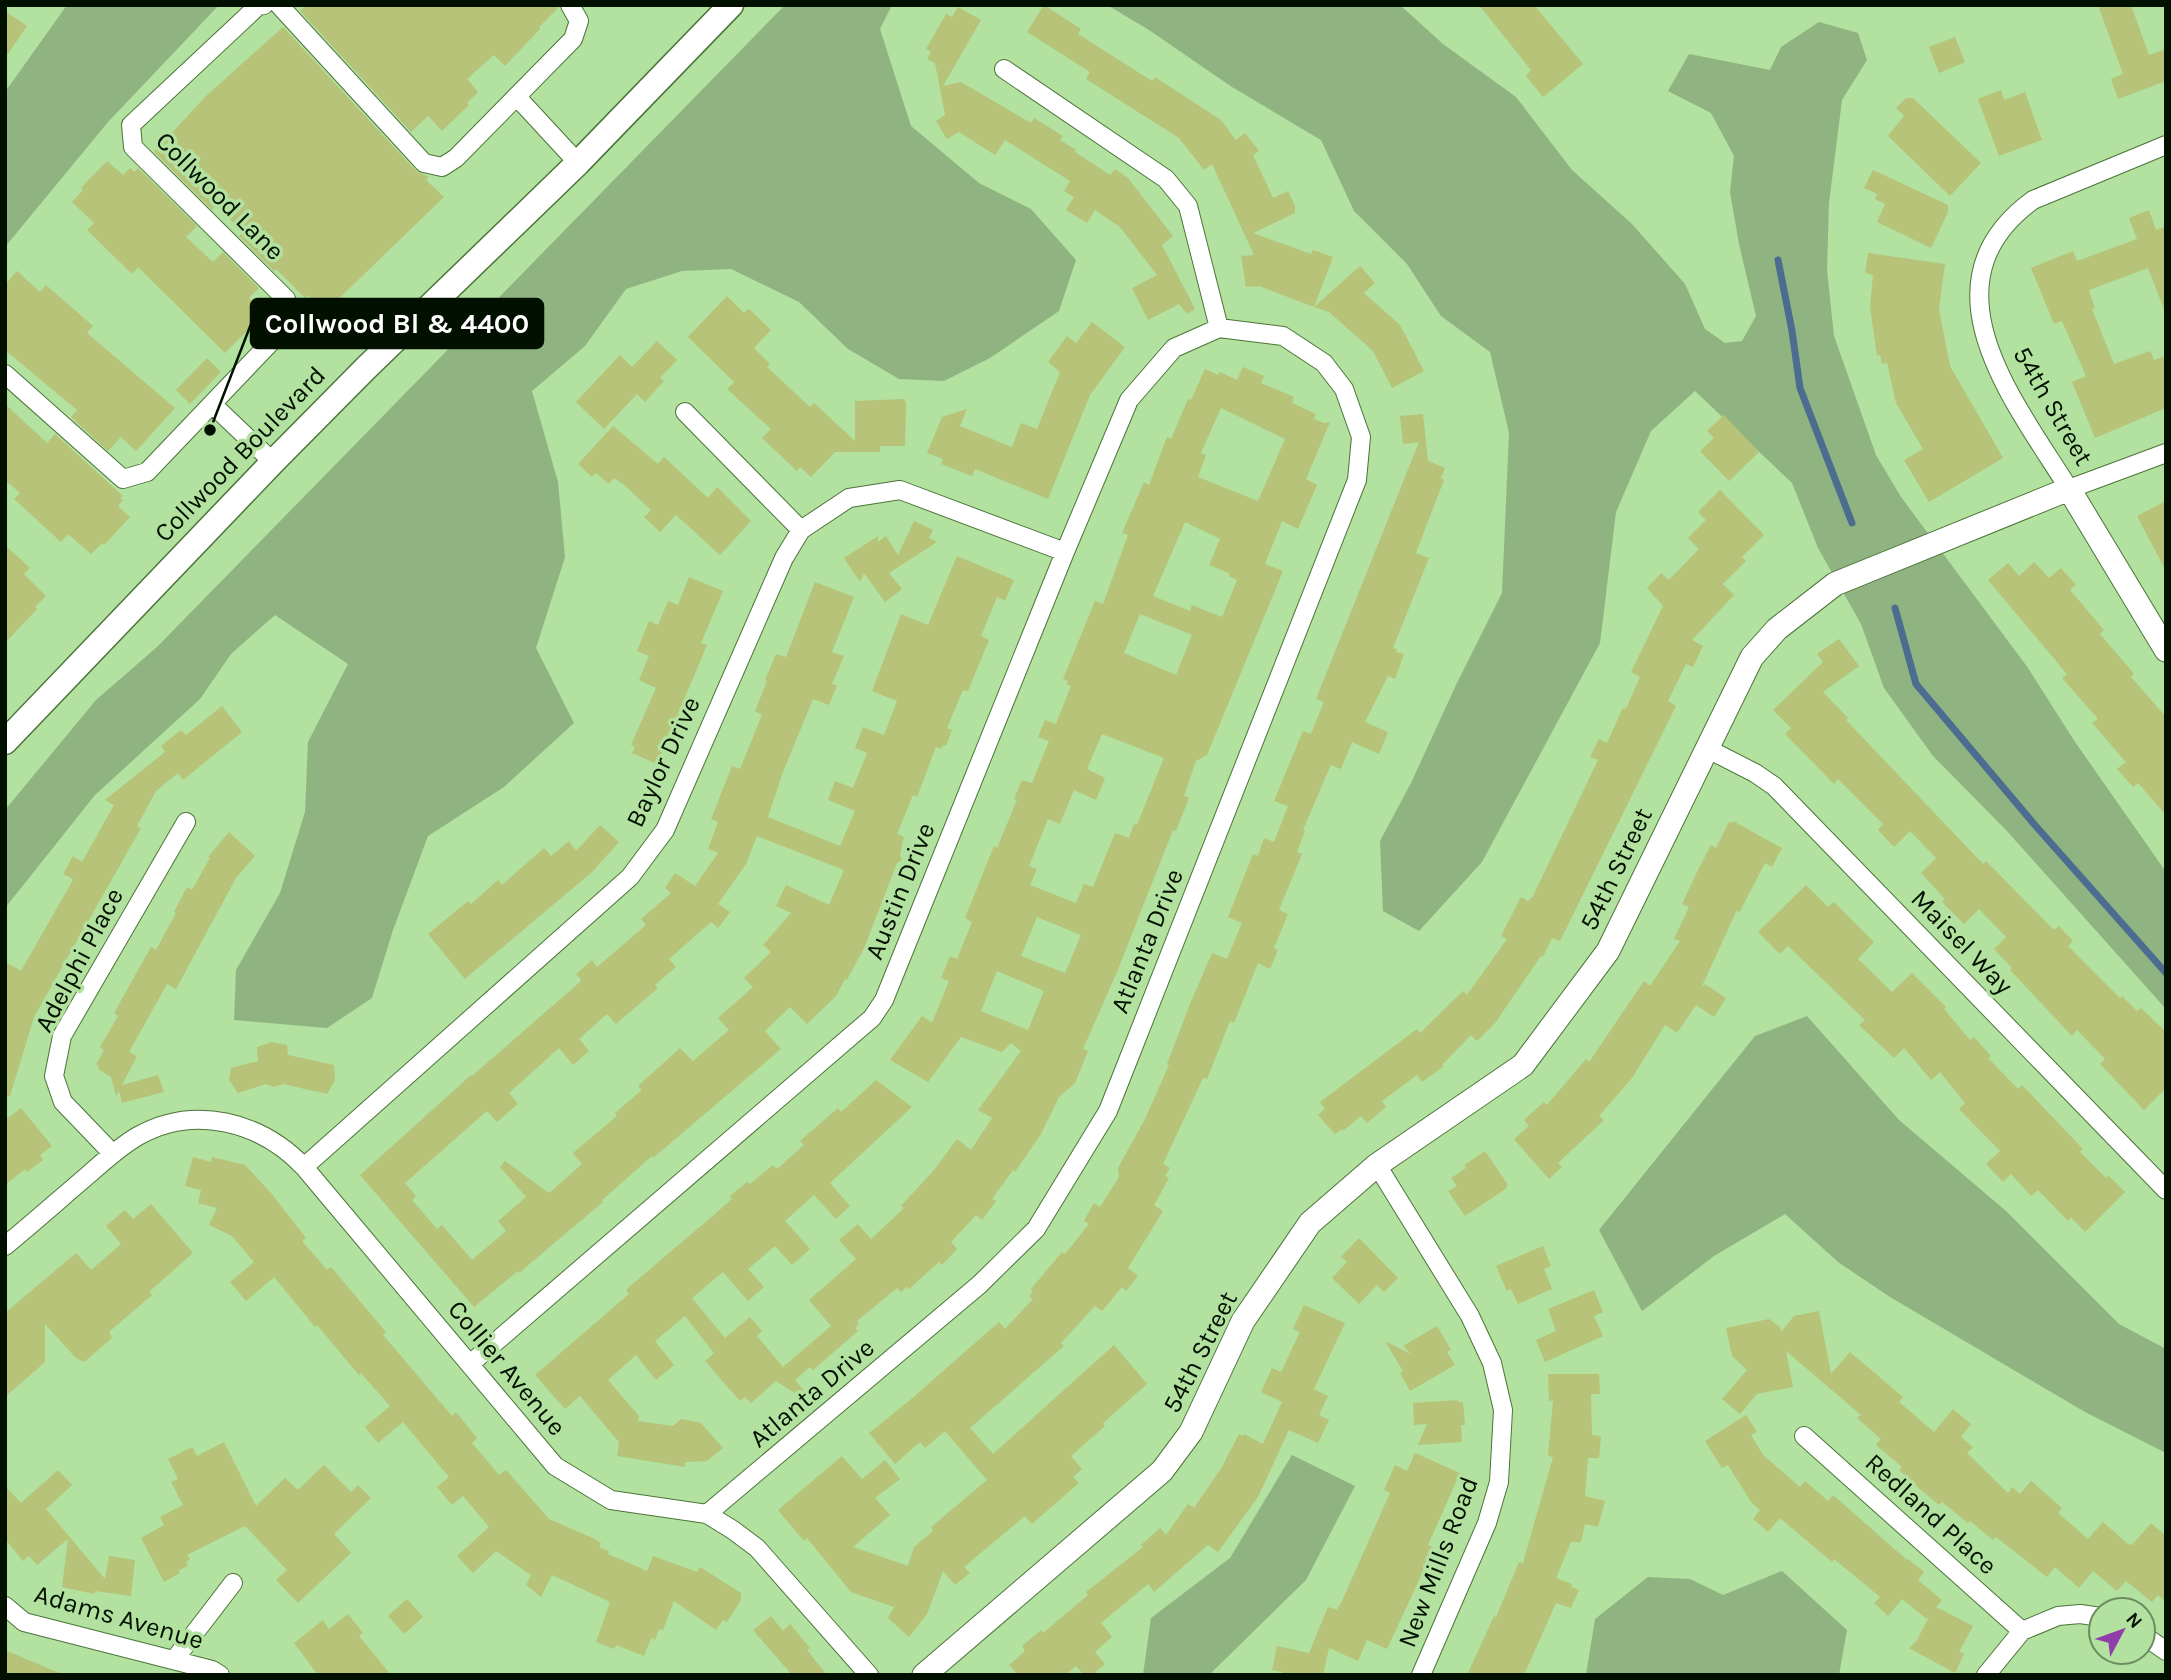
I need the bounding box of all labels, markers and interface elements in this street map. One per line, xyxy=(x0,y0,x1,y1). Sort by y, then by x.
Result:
street label: Collwood Lane xyxy=(149,125,291,267)
callout: Collwood Bl & 4400 xyxy=(251,299,543,348)
text: Collwood Bl & 4400 xyxy=(265,307,529,340)
street label: 54th Street xyxy=(2007,341,2100,471)
street label: Collwood Boulevard xyxy=(148,360,332,548)
street label: Baylor Drive xyxy=(619,692,707,832)
street label: 54th Street xyxy=(1573,803,1659,935)
street label: Austin Drive xyxy=(859,818,941,964)
street label: Atlanta Drive xyxy=(1104,864,1190,1018)
street label: Adelphi Place xyxy=(28,883,130,1037)
street label: Maisel Way xyxy=(1905,883,2019,1001)
street label: 54th Street xyxy=(1156,1286,1244,1418)
street label: Collier Avenue xyxy=(441,1294,573,1442)
street label: Atlanta Drive xyxy=(743,1332,881,1454)
street label: Redland Place xyxy=(1859,1447,2003,1581)
street label: New Mills Road xyxy=(1391,1472,1485,1652)
street label: Adams Avenue xyxy=(31,1578,207,1656)
north arrow xyxy=(2087,1596,2157,1666)
text: N xyxy=(2121,1608,2147,1633)

